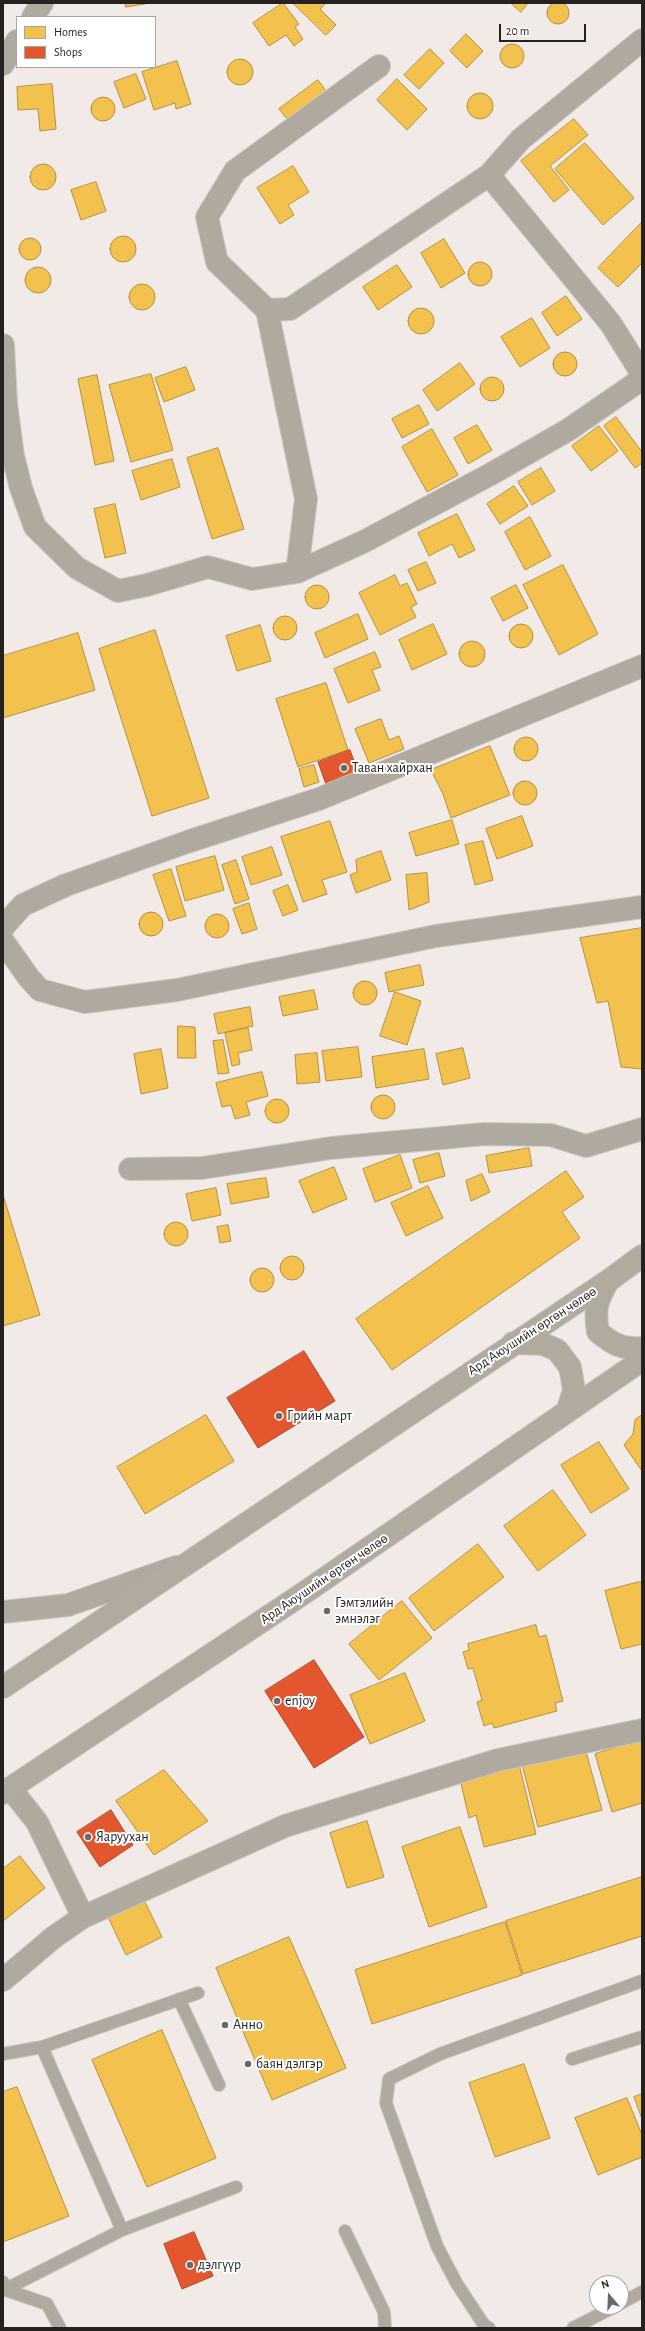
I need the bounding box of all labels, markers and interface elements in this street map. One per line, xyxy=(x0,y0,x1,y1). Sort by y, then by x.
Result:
legend xyxy=(16,16,156,68)
scale bar xyxy=(501,16,588,42)
text: 20 m xyxy=(506,25,529,37)
text: Homes xyxy=(54,26,87,38)
text: Shops xyxy=(54,46,82,58)
place label: Таван хайрхан xyxy=(352,760,433,776)
marker: Таван хайрхан xyxy=(339,763,349,773)
street label: Ард Аюушийн өргөн чөлөө xyxy=(464,1283,600,1379)
place label: Грийн март xyxy=(287,1408,352,1424)
marker: Грийн март xyxy=(274,1411,284,1421)
street label: Ард Аюушийн өргөн чөлөө xyxy=(257,1530,391,1628)
place label: Гэмтэлийн эмнэлэг xyxy=(335,1595,394,1628)
marker: Гэмтэлийн эмнэлэг xyxy=(322,1606,332,1616)
place label: enjoy xyxy=(285,1693,315,1709)
marker: enjoy xyxy=(272,1696,282,1706)
place label: Яаруухан xyxy=(96,1829,149,1845)
marker: Яаруухан xyxy=(83,1832,93,1842)
place label: Анно xyxy=(233,2017,263,2033)
marker: Анно xyxy=(220,2020,230,2030)
place label: баян дэлгэр xyxy=(256,2056,323,2072)
marker: баян дэлгэр xyxy=(243,2059,253,2069)
place label: дэлгүүр xyxy=(198,2257,241,2273)
marker: дэлгүүр xyxy=(185,2260,195,2270)
north arrow xyxy=(589,2275,629,2315)
text: N xyxy=(600,2278,611,2291)

